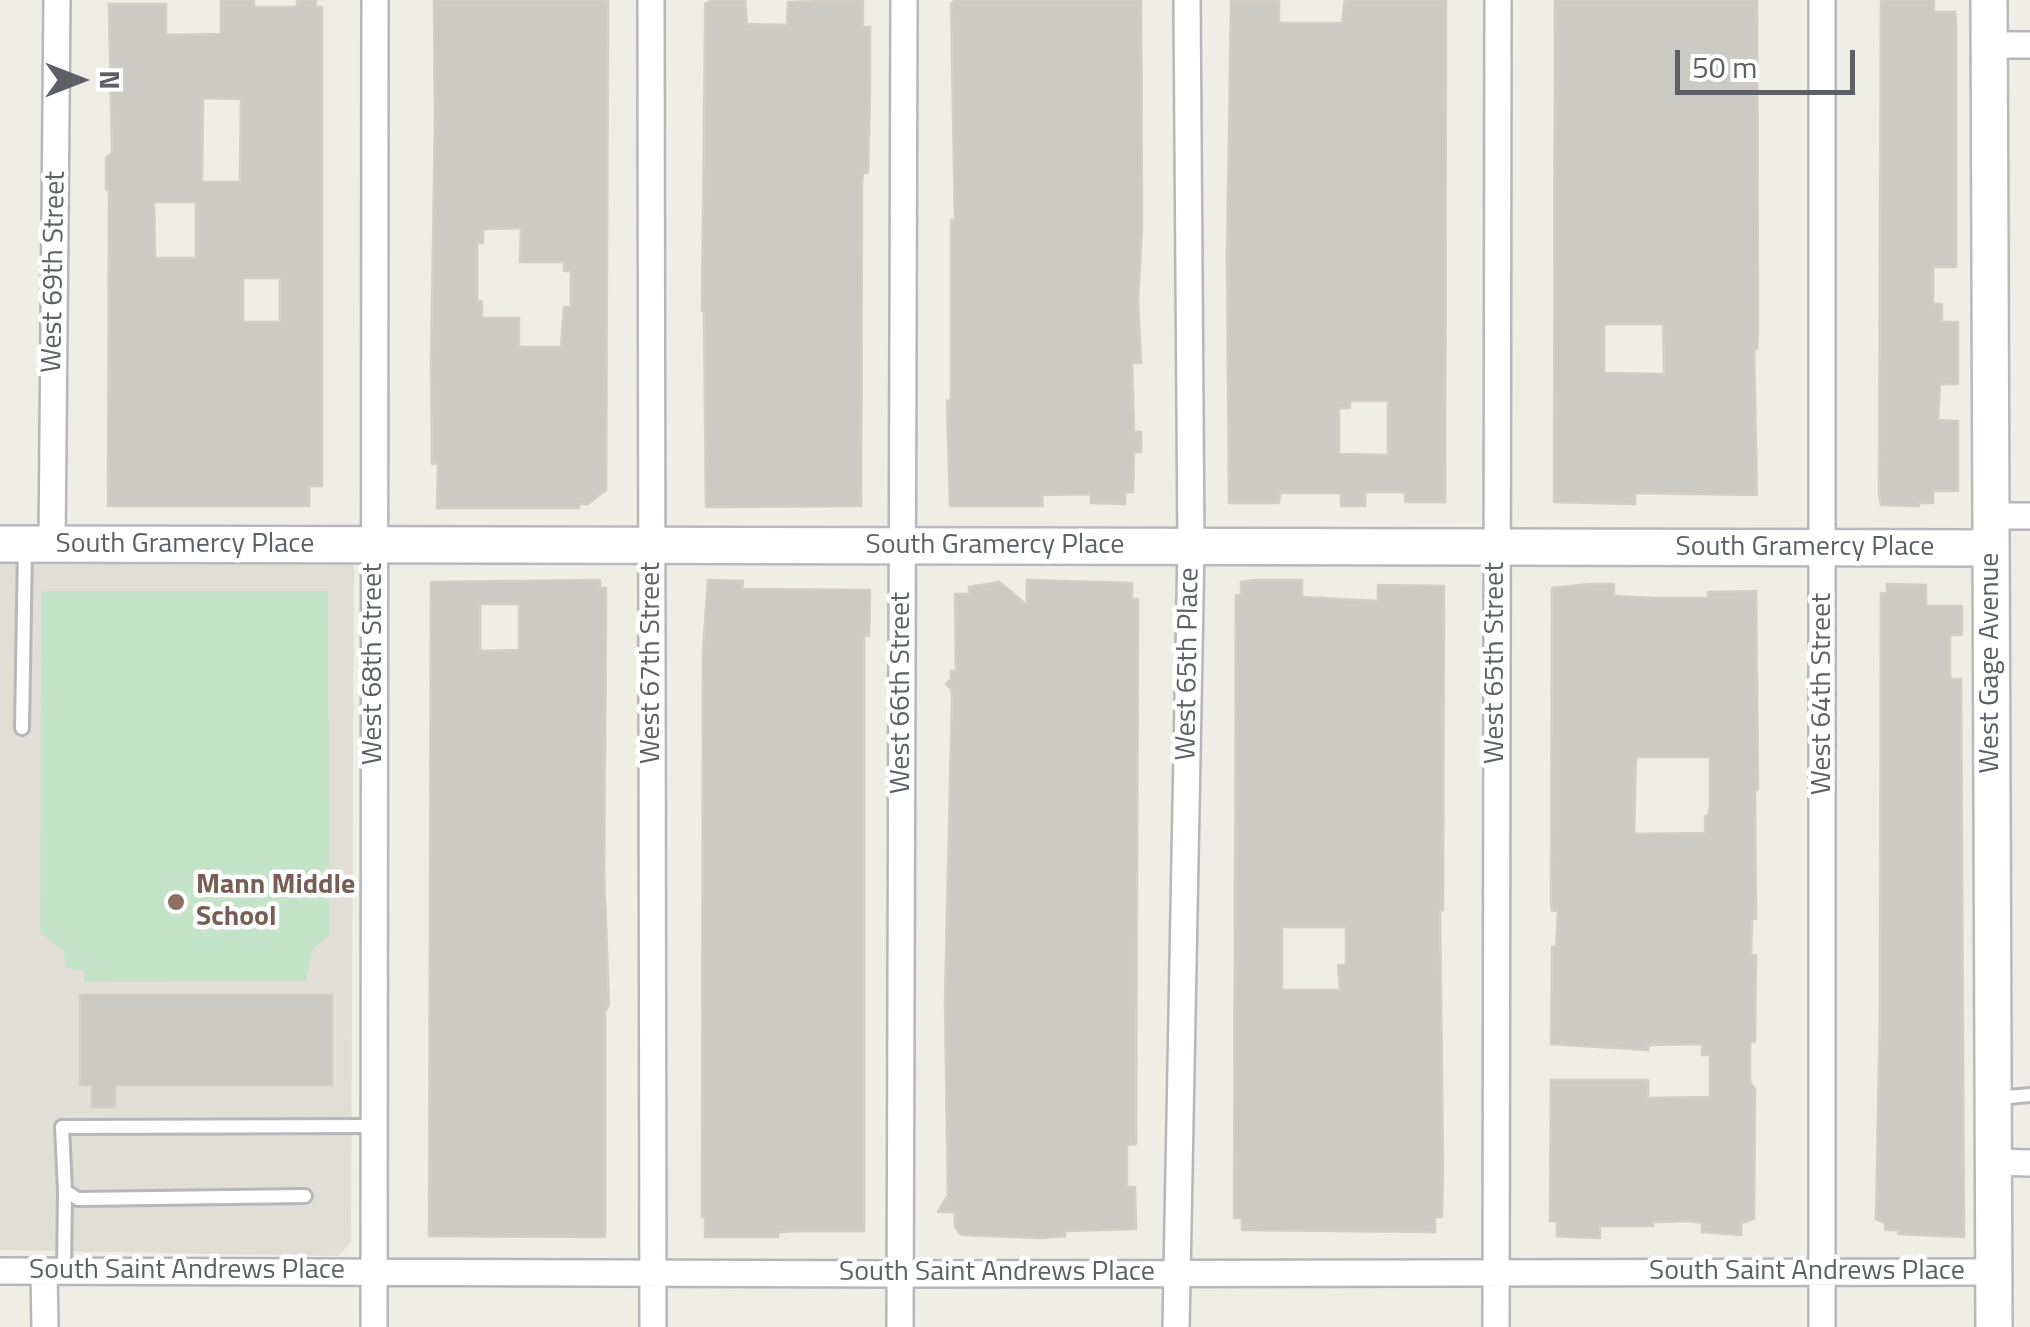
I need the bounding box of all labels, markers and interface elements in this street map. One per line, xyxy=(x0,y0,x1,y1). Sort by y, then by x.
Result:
north arrow xyxy=(30,30,130,130)
scale bar xyxy=(1680,30,1860,92)
text: 50 m xyxy=(1692,44,1757,90)
text: N xyxy=(89,70,132,90)
street label: West 69th Street xyxy=(36,171,74,373)
street label: South Gramercy Place xyxy=(56,528,314,562)
street label: South Gramercy Place xyxy=(866,529,1124,563)
street label: South Gramercy Place xyxy=(1676,531,1934,565)
street label: West Gage Avenue xyxy=(1974,553,2008,773)
street label: West 67th Street xyxy=(635,562,669,764)
street label: West 65th Street xyxy=(1479,562,1513,764)
street label: West 68th Street xyxy=(357,563,391,765)
street label: West 65th Place xyxy=(1171,567,1207,761)
street label: West 66th Street xyxy=(885,592,919,794)
street label: West 64th Street xyxy=(1806,593,1840,795)
place label: Mann Middle School xyxy=(196,869,355,935)
marker: Mann Middle School xyxy=(165,891,187,913)
street label: South Saint Andrews Place xyxy=(29,1254,345,1288)
street label: South Saint Andrews Place xyxy=(1649,1255,1965,1289)
street label: South Saint Andrews Place xyxy=(839,1256,1155,1290)

